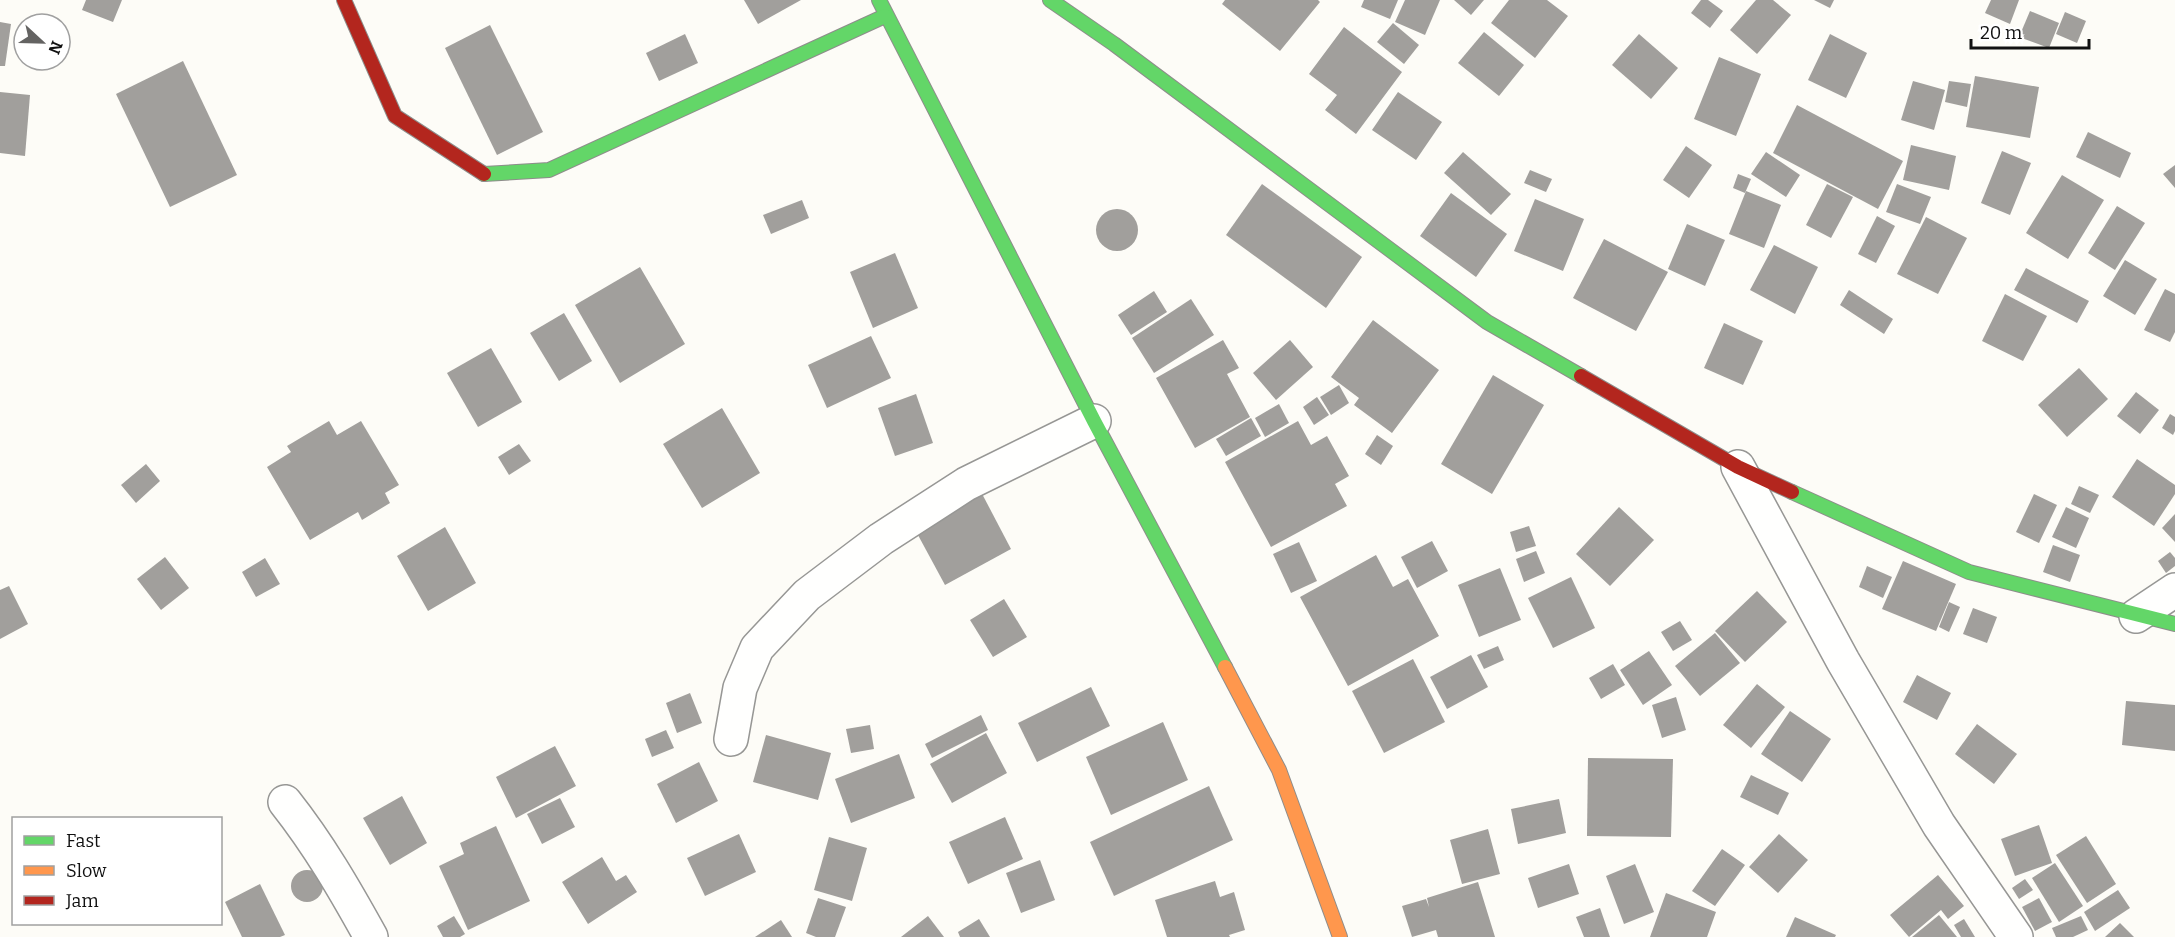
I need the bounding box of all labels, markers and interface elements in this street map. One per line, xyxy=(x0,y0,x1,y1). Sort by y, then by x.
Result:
north arrow xyxy=(12,12,72,72)
scale bar xyxy=(1971,12,2090,50)
text: 20 m xyxy=(1980,22,2022,44)
text: N xyxy=(44,38,67,57)
legend xyxy=(12,817,222,925)
text: Fast xyxy=(66,830,101,852)
text: Slow xyxy=(66,860,107,882)
text: Jam xyxy=(65,890,99,912)

